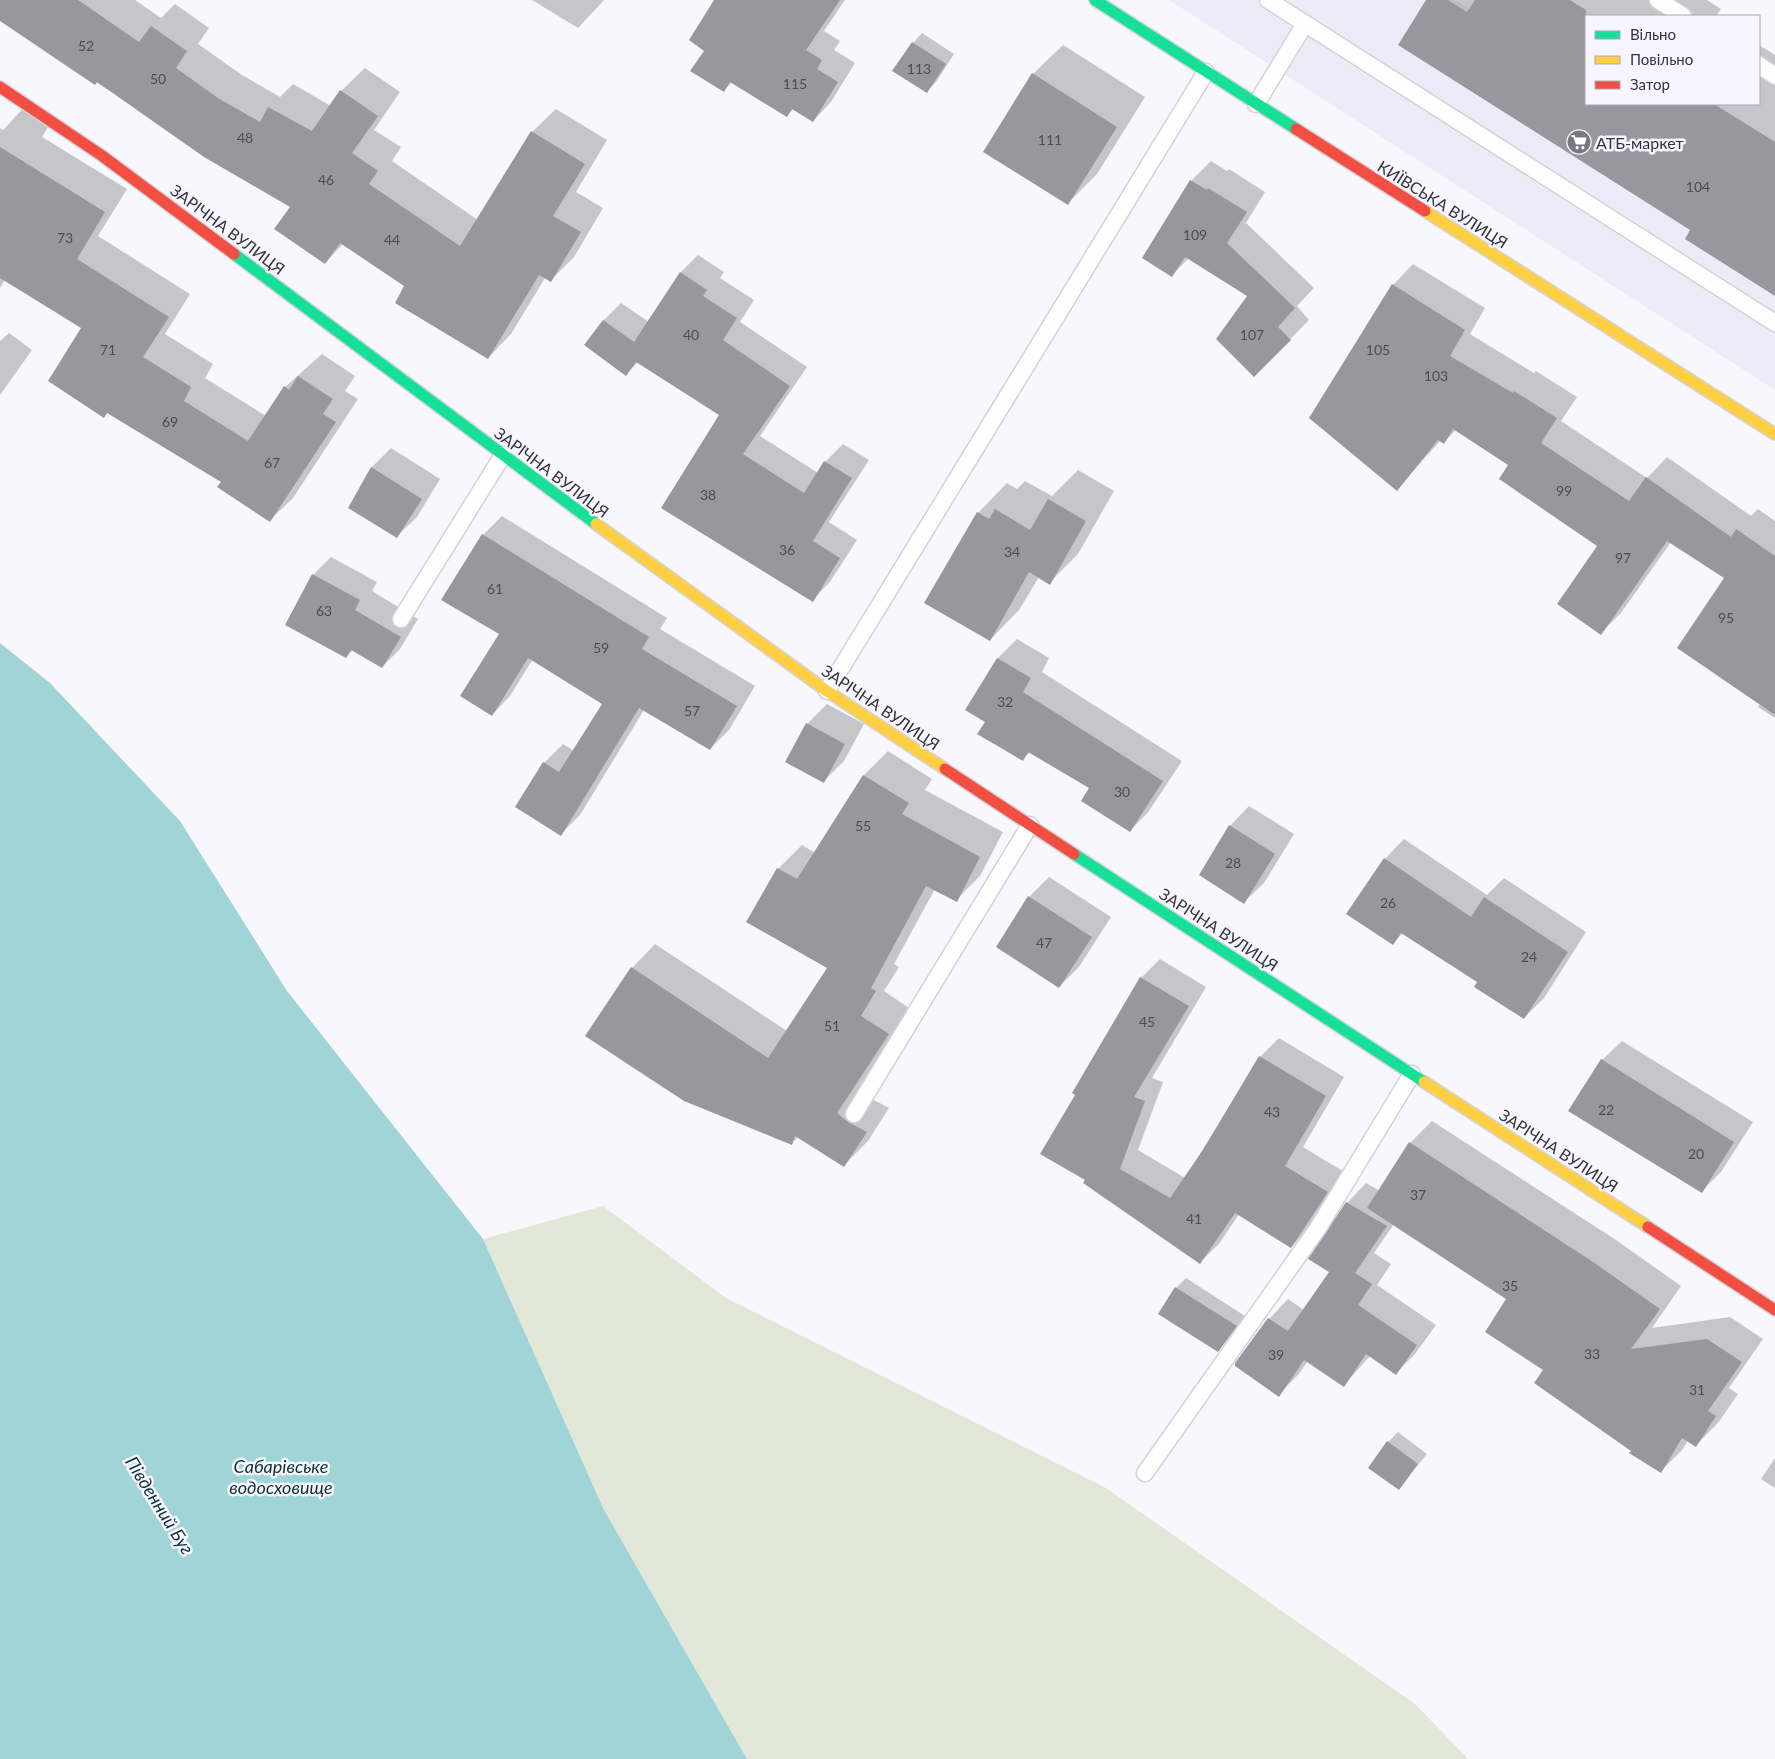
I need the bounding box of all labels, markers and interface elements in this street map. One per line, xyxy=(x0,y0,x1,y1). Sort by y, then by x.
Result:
legend xyxy=(1585,15,1760,105)
text: Вільно xyxy=(1630,25,1676,43)
house number: 52 xyxy=(78,37,94,54)
text: Повільно xyxy=(1630,50,1693,68)
house number: 113 xyxy=(907,60,931,77)
house number: 50 xyxy=(150,70,166,87)
house number: 115 xyxy=(783,75,807,92)
text: Затор xyxy=(1630,75,1670,93)
house number: 48 xyxy=(237,129,253,146)
supermarket icon: АТБ-маркет xyxy=(1566,129,1592,155)
house number: 111 xyxy=(1038,131,1062,148)
place label: АТБ-маркет xyxy=(1596,133,1684,152)
street label: КИЇВСЬКА ВУЛИЦЯ xyxy=(1374,156,1512,252)
house number: 46 xyxy=(318,171,334,188)
house number: 104 xyxy=(1686,178,1710,195)
street label: ЗАРІЧНА ВУЛИЦЯ xyxy=(167,180,289,278)
house number: 109 xyxy=(1183,226,1207,243)
house number: 73 xyxy=(57,229,73,246)
house number: 44 xyxy=(384,231,400,248)
house number: 40 xyxy=(683,326,699,343)
house number: 107 xyxy=(1240,326,1264,343)
house number: 71 xyxy=(100,341,116,358)
house number: 105 xyxy=(1366,341,1390,358)
house number: 103 xyxy=(1424,367,1448,384)
house number: 69 xyxy=(162,413,178,430)
street label: ЗАРІЧНА ВУЛИЦЯ xyxy=(491,423,613,521)
house number: 67 xyxy=(264,454,280,471)
house number: 99 xyxy=(1556,482,1572,499)
house number: 38 xyxy=(700,486,716,503)
house number: 36 xyxy=(779,541,795,558)
house number: 34 xyxy=(1004,543,1020,560)
house number: 97 xyxy=(1615,549,1631,566)
house number: 61 xyxy=(487,580,503,597)
house number: 63 xyxy=(316,602,332,619)
house number: 95 xyxy=(1718,609,1734,626)
house number: 59 xyxy=(593,639,609,656)
street label: ЗАРІЧНА ВУЛИЦЯ xyxy=(819,661,943,753)
house number: 32 xyxy=(997,693,1013,710)
house number: 57 xyxy=(684,702,700,719)
house number: 30 xyxy=(1114,783,1130,800)
house number: 55 xyxy=(855,817,871,834)
house number: 28 xyxy=(1225,854,1241,871)
street label: ЗАРІЧНА ВУЛИЦЯ xyxy=(1156,883,1282,975)
house number: 26 xyxy=(1380,894,1396,911)
house number: 47 xyxy=(1036,934,1052,951)
house number: 24 xyxy=(1521,948,1537,965)
house number: 45 xyxy=(1139,1013,1155,1030)
house number: 51 xyxy=(824,1017,840,1034)
house number: 22 xyxy=(1598,1101,1614,1118)
house number: 43 xyxy=(1264,1103,1280,1120)
street label: ЗАРІЧНА ВУЛИЦЯ xyxy=(1496,1104,1622,1196)
house number: 20 xyxy=(1688,1145,1704,1162)
house number: 37 xyxy=(1410,1186,1426,1203)
house number: 41 xyxy=(1186,1210,1202,1227)
house number: 35 xyxy=(1502,1277,1518,1294)
house number: 33 xyxy=(1584,1345,1600,1362)
house number: 39 xyxy=(1268,1346,1284,1363)
house number: 31 xyxy=(1689,1381,1705,1398)
water label: Південний Буг xyxy=(121,1452,199,1558)
water label: Сабарівське водосховище xyxy=(229,1455,333,1498)

